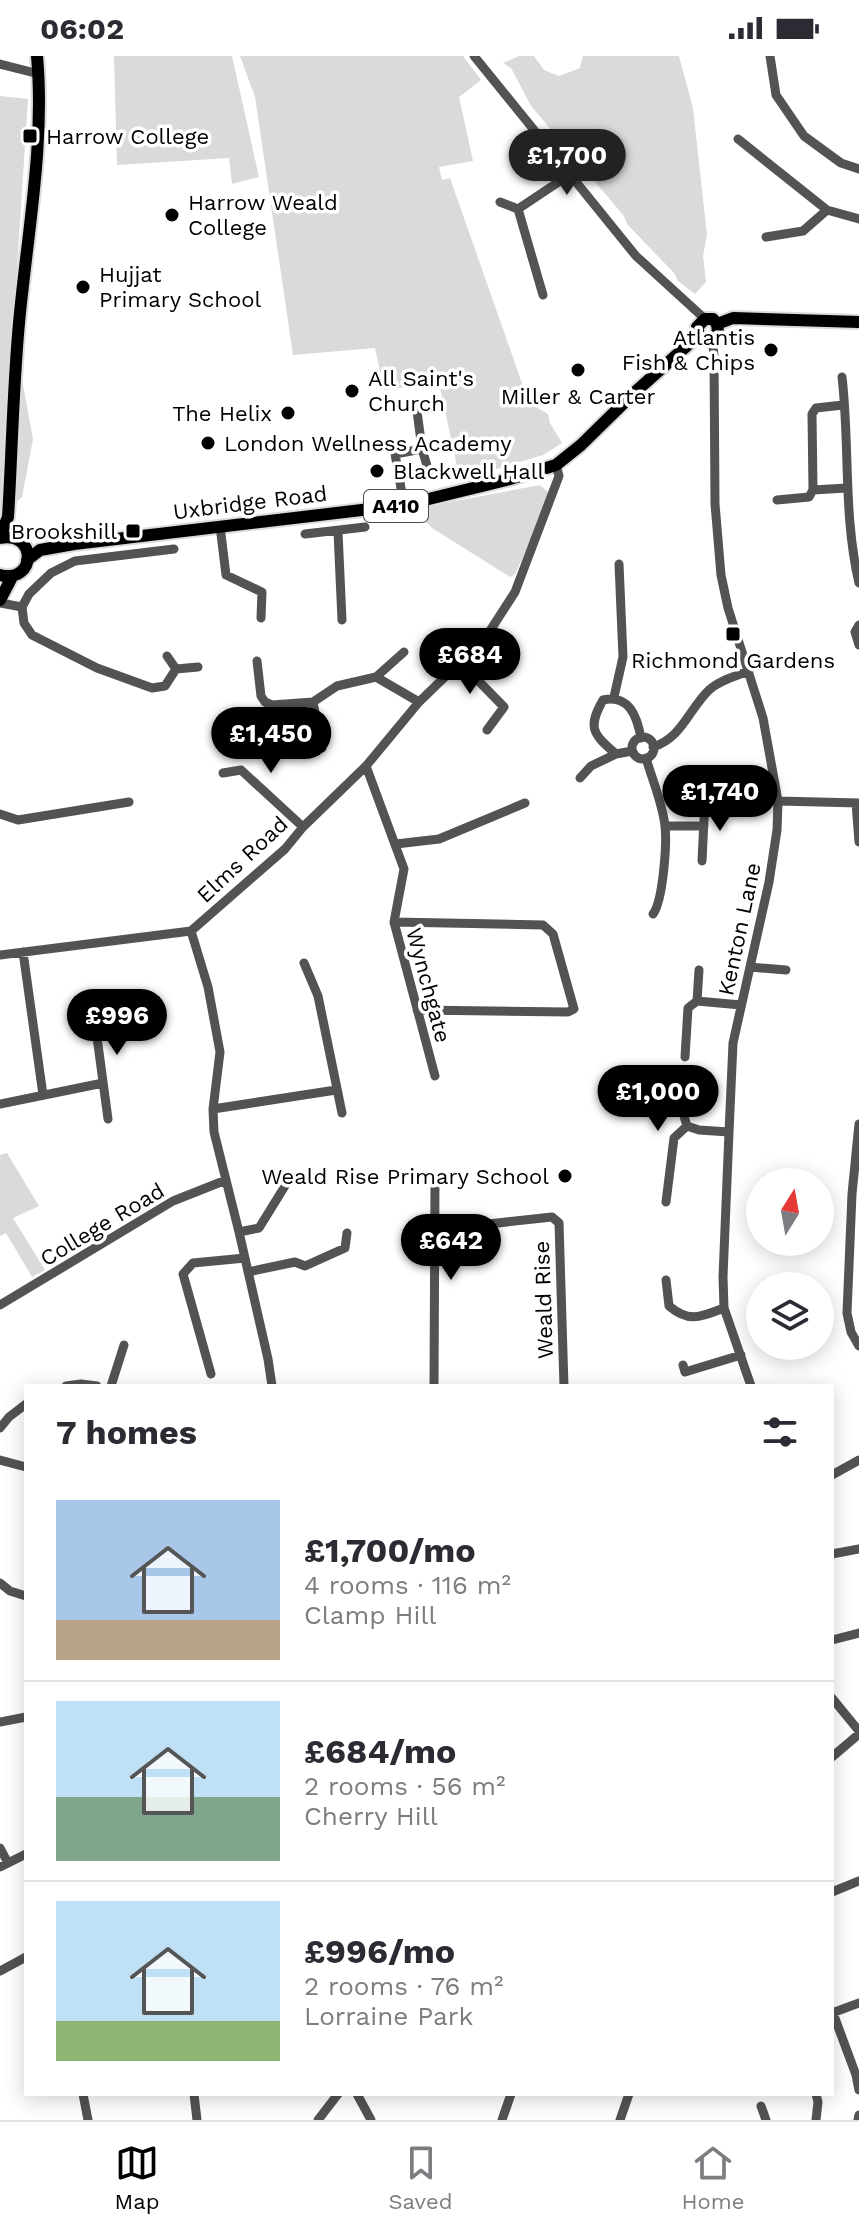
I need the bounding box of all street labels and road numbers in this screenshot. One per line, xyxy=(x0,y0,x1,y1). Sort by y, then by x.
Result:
street label: Uxbridge Road xyxy=(171,481,329,524)
road number: A410 xyxy=(364,490,428,522)
street label: Elms Road xyxy=(192,811,293,908)
street label: Kenton Lane xyxy=(713,860,766,998)
street label: Wynchgate xyxy=(401,925,456,1045)
street label: College Road xyxy=(36,1178,169,1271)
street label: Weald Rise xyxy=(529,1240,558,1359)

